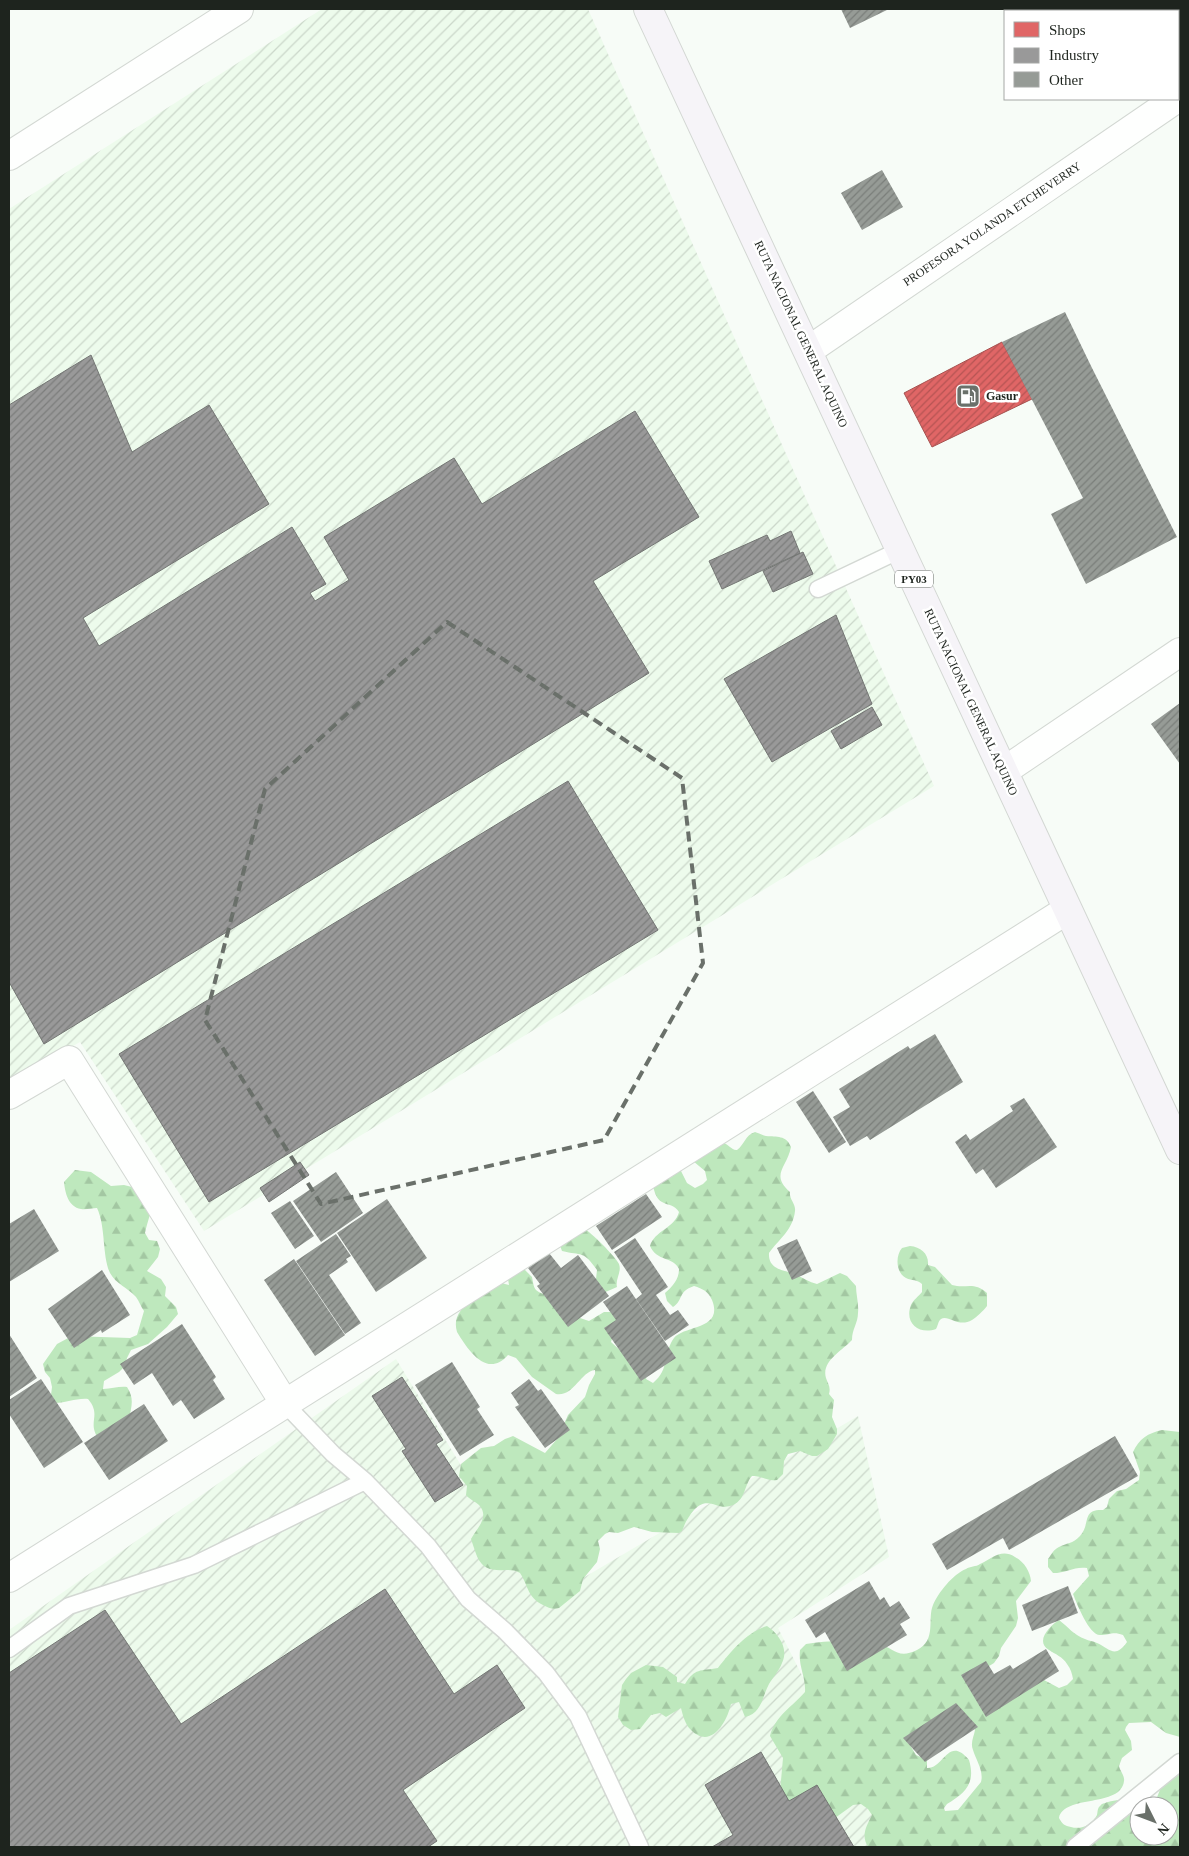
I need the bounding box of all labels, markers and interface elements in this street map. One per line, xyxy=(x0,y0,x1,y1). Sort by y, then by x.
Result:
legend xyxy=(1004,10,1179,100)
text: Shops xyxy=(1049,22,1086,38)
text: Industry xyxy=(1049,47,1099,63)
text: Other xyxy=(1049,72,1083,88)
street label: PROFESORA YOLANDA ETCHEVERRY xyxy=(900,159,1084,289)
street label: RUTA NACIONAL GENERAL AQUINO xyxy=(751,238,851,430)
fuel station icon: Gasur xyxy=(955,383,981,409)
place label: Gasur xyxy=(986,389,1019,403)
road number: PY03 xyxy=(895,570,933,588)
street label: RUTA NACIONAL GENERAL AQUINO xyxy=(921,606,1021,798)
north arrow xyxy=(1129,1796,1179,1846)
text: N xyxy=(1154,1821,1172,1838)

